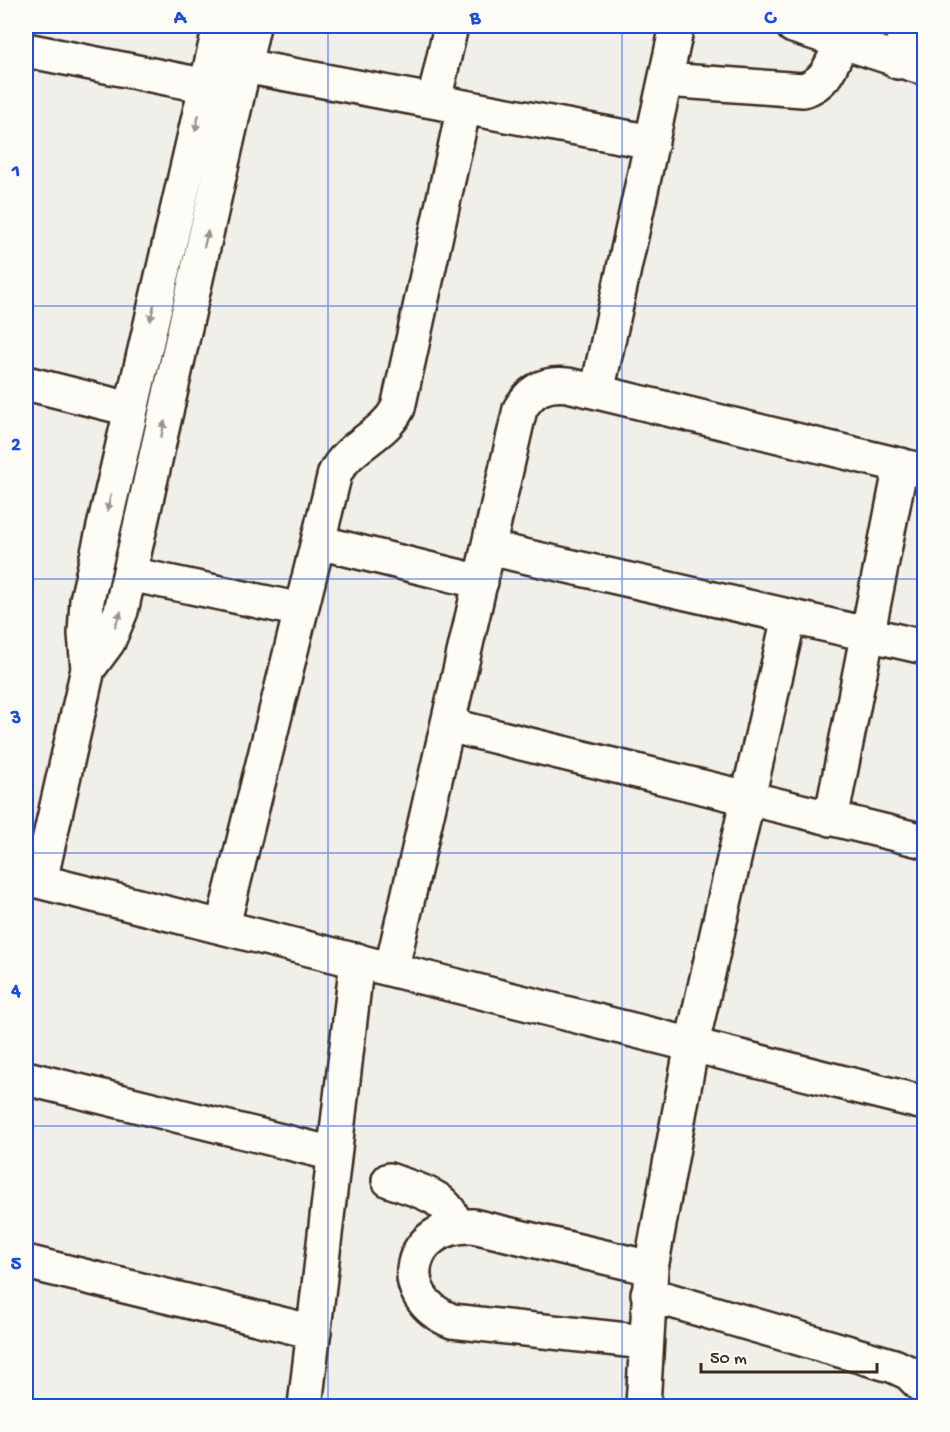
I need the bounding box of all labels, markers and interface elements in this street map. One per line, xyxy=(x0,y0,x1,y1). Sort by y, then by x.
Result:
text: A xyxy=(173,8,188,31)
text: B xyxy=(469,8,481,31)
text: C xyxy=(764,8,778,31)
one-way arrow xyxy=(192,114,202,133)
text: 1 xyxy=(11,161,20,184)
one-way arrow xyxy=(201,230,211,248)
one-way arrow xyxy=(147,304,157,322)
one-way arrow xyxy=(158,420,168,439)
text: 2 xyxy=(11,435,21,458)
one-way arrow xyxy=(103,494,113,512)
one-way arrow xyxy=(114,610,123,628)
text: 3 xyxy=(10,708,21,731)
text: 4 xyxy=(10,981,21,1004)
text: 5 xyxy=(11,1254,22,1277)
scale bar xyxy=(701,1336,876,1374)
text: 50 m xyxy=(710,1349,747,1370)

